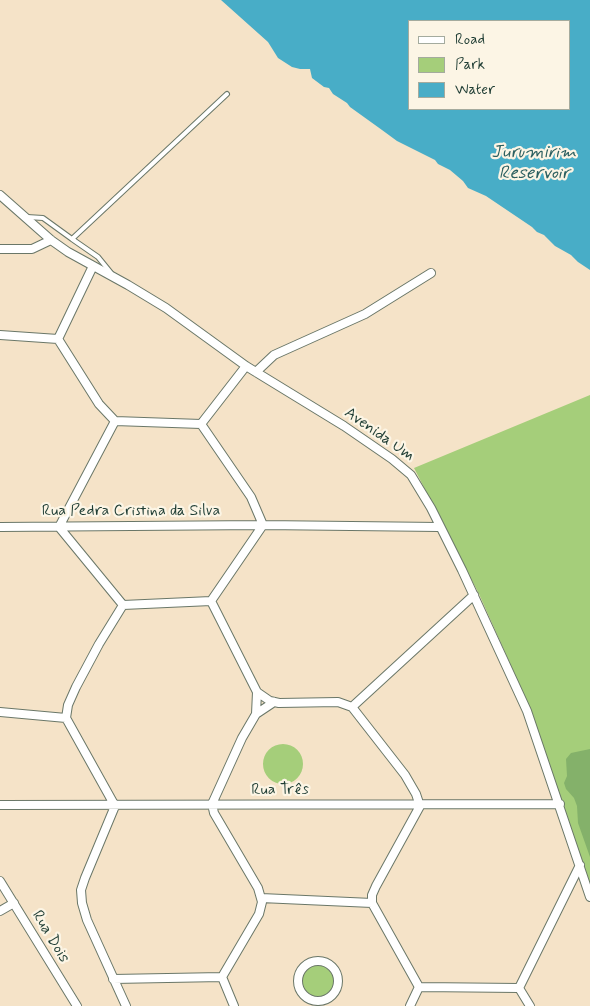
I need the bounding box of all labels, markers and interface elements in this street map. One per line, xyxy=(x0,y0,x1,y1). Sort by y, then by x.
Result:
legend xyxy=(408,20,570,110)
text: Road xyxy=(455,30,485,50)
text: Park xyxy=(455,55,485,75)
text: Water xyxy=(455,80,495,100)
water label: Jurumirim Reservoir xyxy=(492,142,576,184)
street label: Avenida Um xyxy=(340,404,418,466)
street label: Rua Pedra Cristina da Silva xyxy=(42,502,220,522)
street label: Rua Três xyxy=(251,781,309,801)
street label: Rua Dois xyxy=(27,907,73,967)

